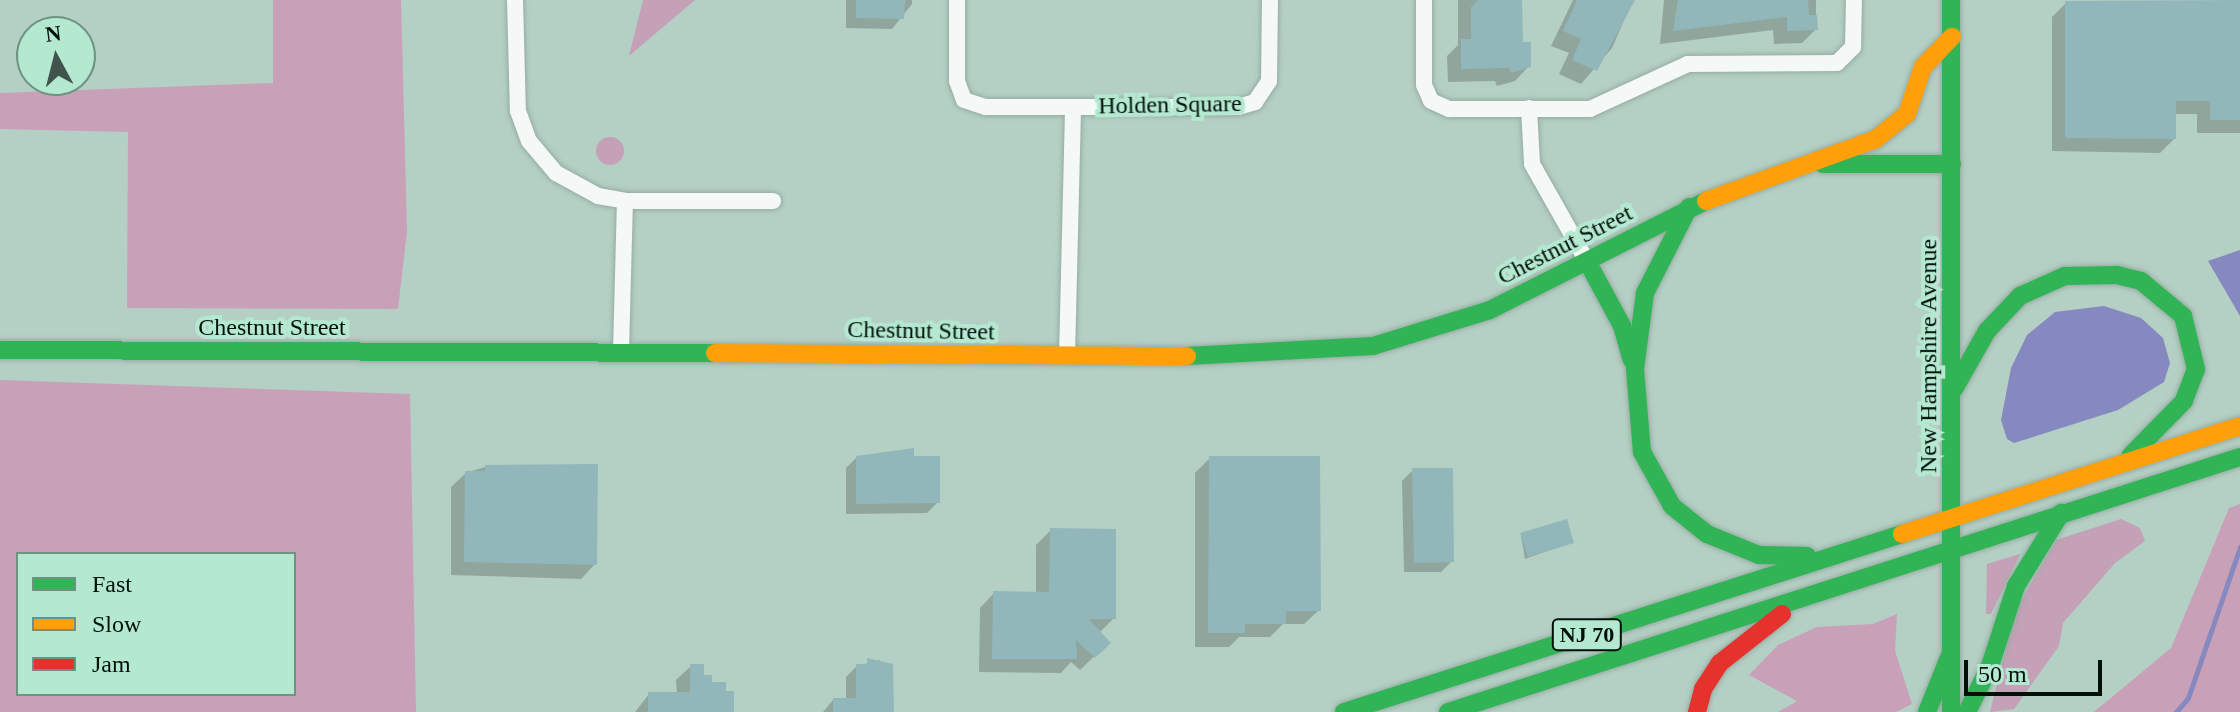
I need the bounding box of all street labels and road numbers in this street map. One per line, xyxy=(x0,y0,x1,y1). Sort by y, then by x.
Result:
street label: Holden Square xyxy=(1098,89,1242,121)
street label: Chestnut Street xyxy=(1493,199,1637,291)
street label: New Hampshire Avenue xyxy=(1915,238,1943,474)
street label: Chestnut Street xyxy=(198,314,346,342)
street label: Chestnut Street xyxy=(847,315,995,347)
road number: NJ 70 xyxy=(1551,617,1623,653)

